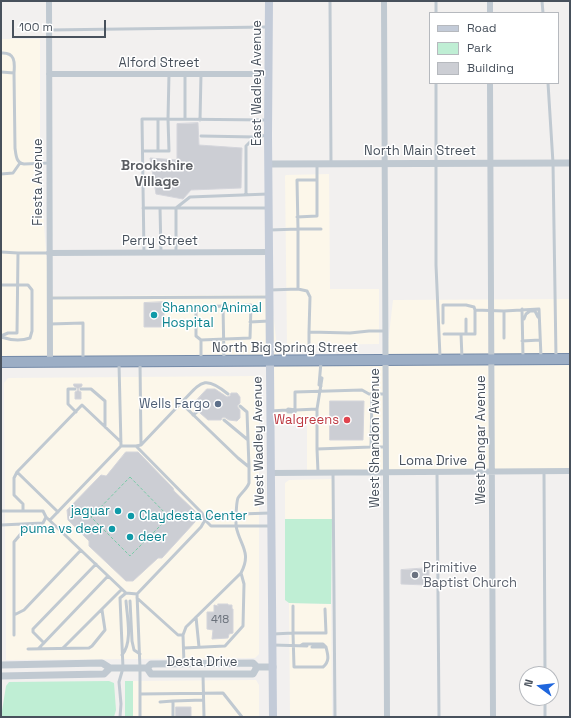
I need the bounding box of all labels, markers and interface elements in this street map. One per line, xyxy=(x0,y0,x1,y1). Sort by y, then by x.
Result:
scale bar xyxy=(14,12,108,38)
legend xyxy=(429,12,559,84)
text: 100 m xyxy=(19,19,53,35)
street label: East Wadley Avenue xyxy=(249,20,265,146)
text: Road xyxy=(467,20,496,36)
text: Park xyxy=(467,40,492,56)
street label: Alford Street xyxy=(119,55,199,71)
text: Building xyxy=(467,60,514,76)
street label: Fiesta Avenue xyxy=(30,138,46,226)
street label: North Main Street xyxy=(364,143,476,159)
district label: Brookshire Village xyxy=(121,158,193,190)
street label: Perry Street xyxy=(122,233,198,249)
place label: Shannon Animal Hospital xyxy=(162,300,262,331)
marker: Shannon Animal Hospital xyxy=(149,310,159,320)
street label: North Big Spring Street xyxy=(212,340,358,356)
street label: West Shandon Avenue xyxy=(367,368,383,508)
street label: West Dengar Avenue xyxy=(473,375,489,505)
street label: West Wadley Avenue xyxy=(250,376,268,506)
place label: Wells Fargo xyxy=(139,396,210,412)
marker: Wells Fargo xyxy=(213,399,223,409)
place label: Walgreens xyxy=(274,412,339,428)
marker: Walgreens xyxy=(342,415,352,425)
street label: Loma Drive xyxy=(399,453,467,469)
place label: jaguar xyxy=(71,503,110,519)
marker: jaguar xyxy=(113,506,123,516)
place label: Claydesta Center xyxy=(139,508,247,524)
marker: Claydesta Center xyxy=(126,511,136,521)
place label: puma vs deer xyxy=(20,521,104,537)
marker: puma vs deer xyxy=(107,524,117,534)
place label: deer xyxy=(138,529,167,545)
marker: deer xyxy=(125,532,135,542)
place label: Primitive Baptist Church xyxy=(423,560,517,591)
marker: Primitive Baptist Church xyxy=(410,570,420,580)
house number: 418 xyxy=(211,613,229,627)
street label: Desta Drive xyxy=(167,654,237,670)
north arrow xyxy=(519,666,559,706)
text: N xyxy=(521,678,536,689)

